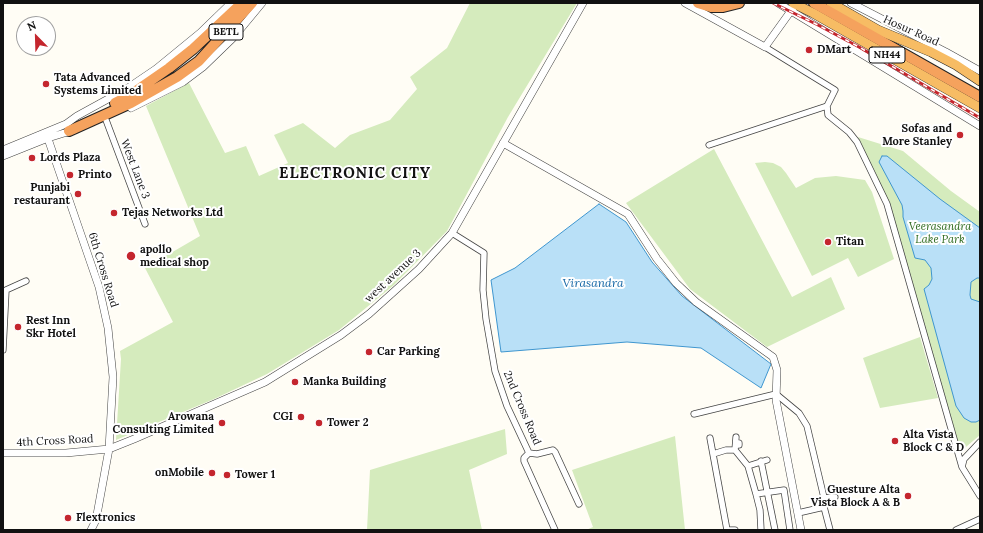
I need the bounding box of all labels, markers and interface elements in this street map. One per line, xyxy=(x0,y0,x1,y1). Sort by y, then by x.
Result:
street label: Hosur Road xyxy=(881,13,941,49)
north arrow xyxy=(16,16,56,56)
text: N xyxy=(25,18,38,34)
road number: BETL xyxy=(209,24,243,40)
place label: DMart xyxy=(817,43,851,57)
marker: DMart xyxy=(804,45,814,55)
road number: NH44 xyxy=(869,47,905,63)
place label: Tata Advanced Systems Limited xyxy=(54,71,142,97)
marker: Tata Advanced Systems Limited xyxy=(41,79,51,89)
place label: Sofas and More Stanley xyxy=(882,122,952,148)
marker: Sofas and More Stanley xyxy=(955,130,965,140)
street label: West Lane 3 xyxy=(118,137,152,201)
place label: Lords Plaza xyxy=(40,151,100,165)
marker: Lords Plaza xyxy=(27,153,37,163)
district label: ELECTRONIC CITY xyxy=(279,165,431,183)
place label: Printo xyxy=(78,168,112,182)
marker: Printo xyxy=(65,170,75,180)
place label: Punjabi restaurant xyxy=(14,181,70,207)
marker: Punjabi restaurant xyxy=(73,189,83,199)
place label: Tejas Networks Ltd xyxy=(122,206,223,220)
marker: Tejas Networks Ltd xyxy=(109,208,119,218)
park label: Veerasandra Lake Park xyxy=(909,220,971,246)
street label: 6th Cross Road xyxy=(85,231,121,309)
place label: Titan xyxy=(836,235,864,249)
marker: Titan xyxy=(823,237,833,247)
place label: apollo medical shop xyxy=(140,243,209,269)
street label: west avenue 3 xyxy=(362,247,424,305)
marker: apollo medical shop xyxy=(125,250,137,262)
water label: Virasandra xyxy=(562,277,624,291)
place label: Rest Inn Skr Hotel xyxy=(26,314,76,340)
marker: Rest Inn Skr Hotel xyxy=(13,322,23,332)
place label: Car Parking xyxy=(377,345,440,359)
marker: Car Parking xyxy=(364,347,374,357)
street label: 2nd Cross Road xyxy=(500,369,544,447)
place label: Manka Building xyxy=(303,375,386,389)
marker: Manka Building xyxy=(290,377,300,387)
place label: Arowana Consulting Limited xyxy=(113,410,214,436)
place label: CGI xyxy=(273,410,293,424)
marker: CGI xyxy=(296,412,306,422)
place label: Tower 2 xyxy=(327,416,369,430)
marker: Arowana Consulting Limited xyxy=(217,418,227,428)
marker: Tower 2 xyxy=(314,418,324,428)
place label: Alta Vista Block C & D xyxy=(903,428,964,454)
street label: 4th Cross Road xyxy=(16,432,94,450)
marker: Alta Vista Block C & D xyxy=(890,436,900,446)
place label: onMobile xyxy=(155,466,204,480)
marker: onMobile xyxy=(207,468,217,478)
place label: Tower 1 xyxy=(235,468,275,482)
marker: Tower 1 xyxy=(222,470,232,480)
place label: Guesture Alta Vista Block A & B xyxy=(811,483,900,509)
marker: Guesture Alta Vista Block A & B xyxy=(903,491,913,501)
place label: Flextronics xyxy=(76,511,135,525)
marker: Flextronics xyxy=(63,513,73,523)

